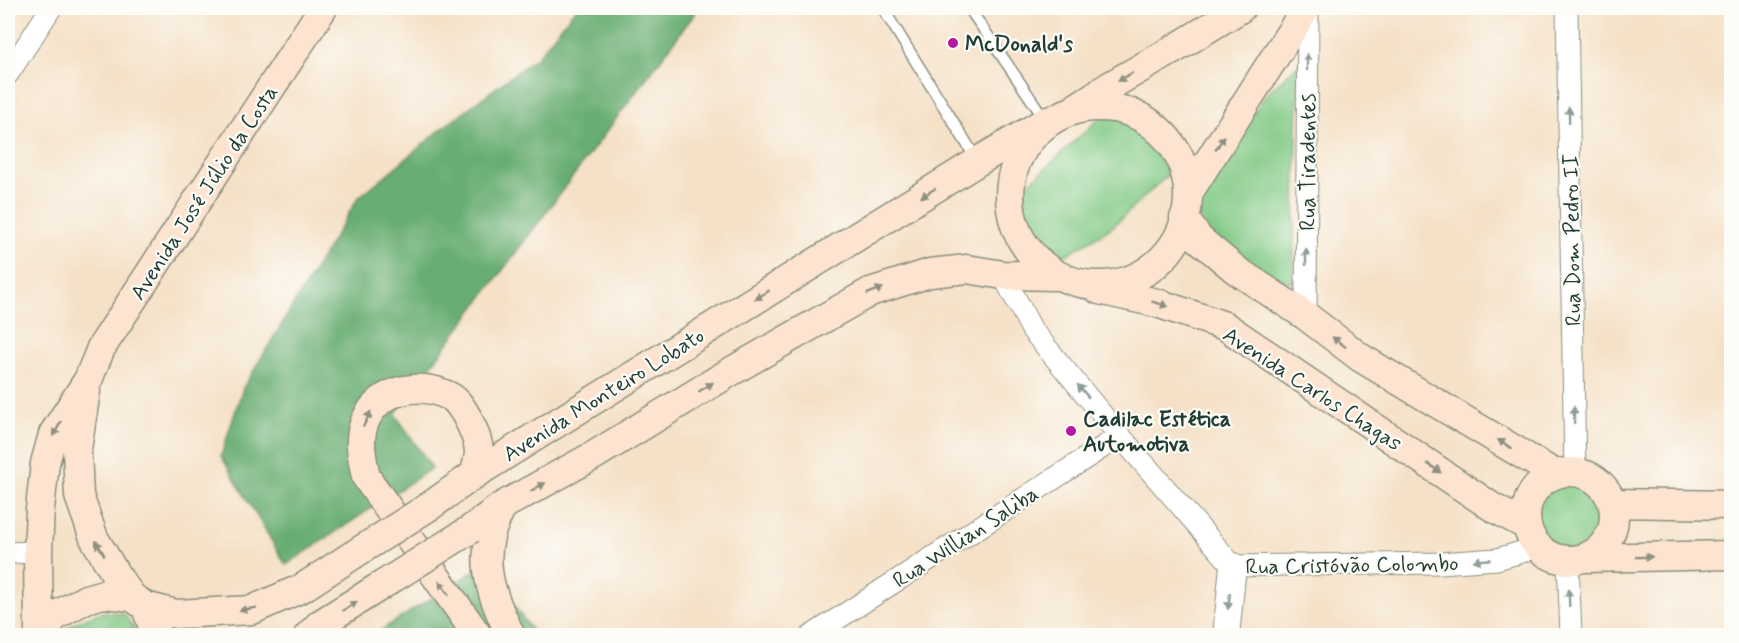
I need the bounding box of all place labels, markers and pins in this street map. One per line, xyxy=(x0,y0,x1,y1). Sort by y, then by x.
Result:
place label: McDonald's xyxy=(965,31,1073,59)
marker: McDonald's xyxy=(946,36,960,50)
place label: Cadilac Estética Automotiva xyxy=(1083,406,1231,459)
marker: Cadilac Estética Automotiva xyxy=(1064,424,1078,438)

